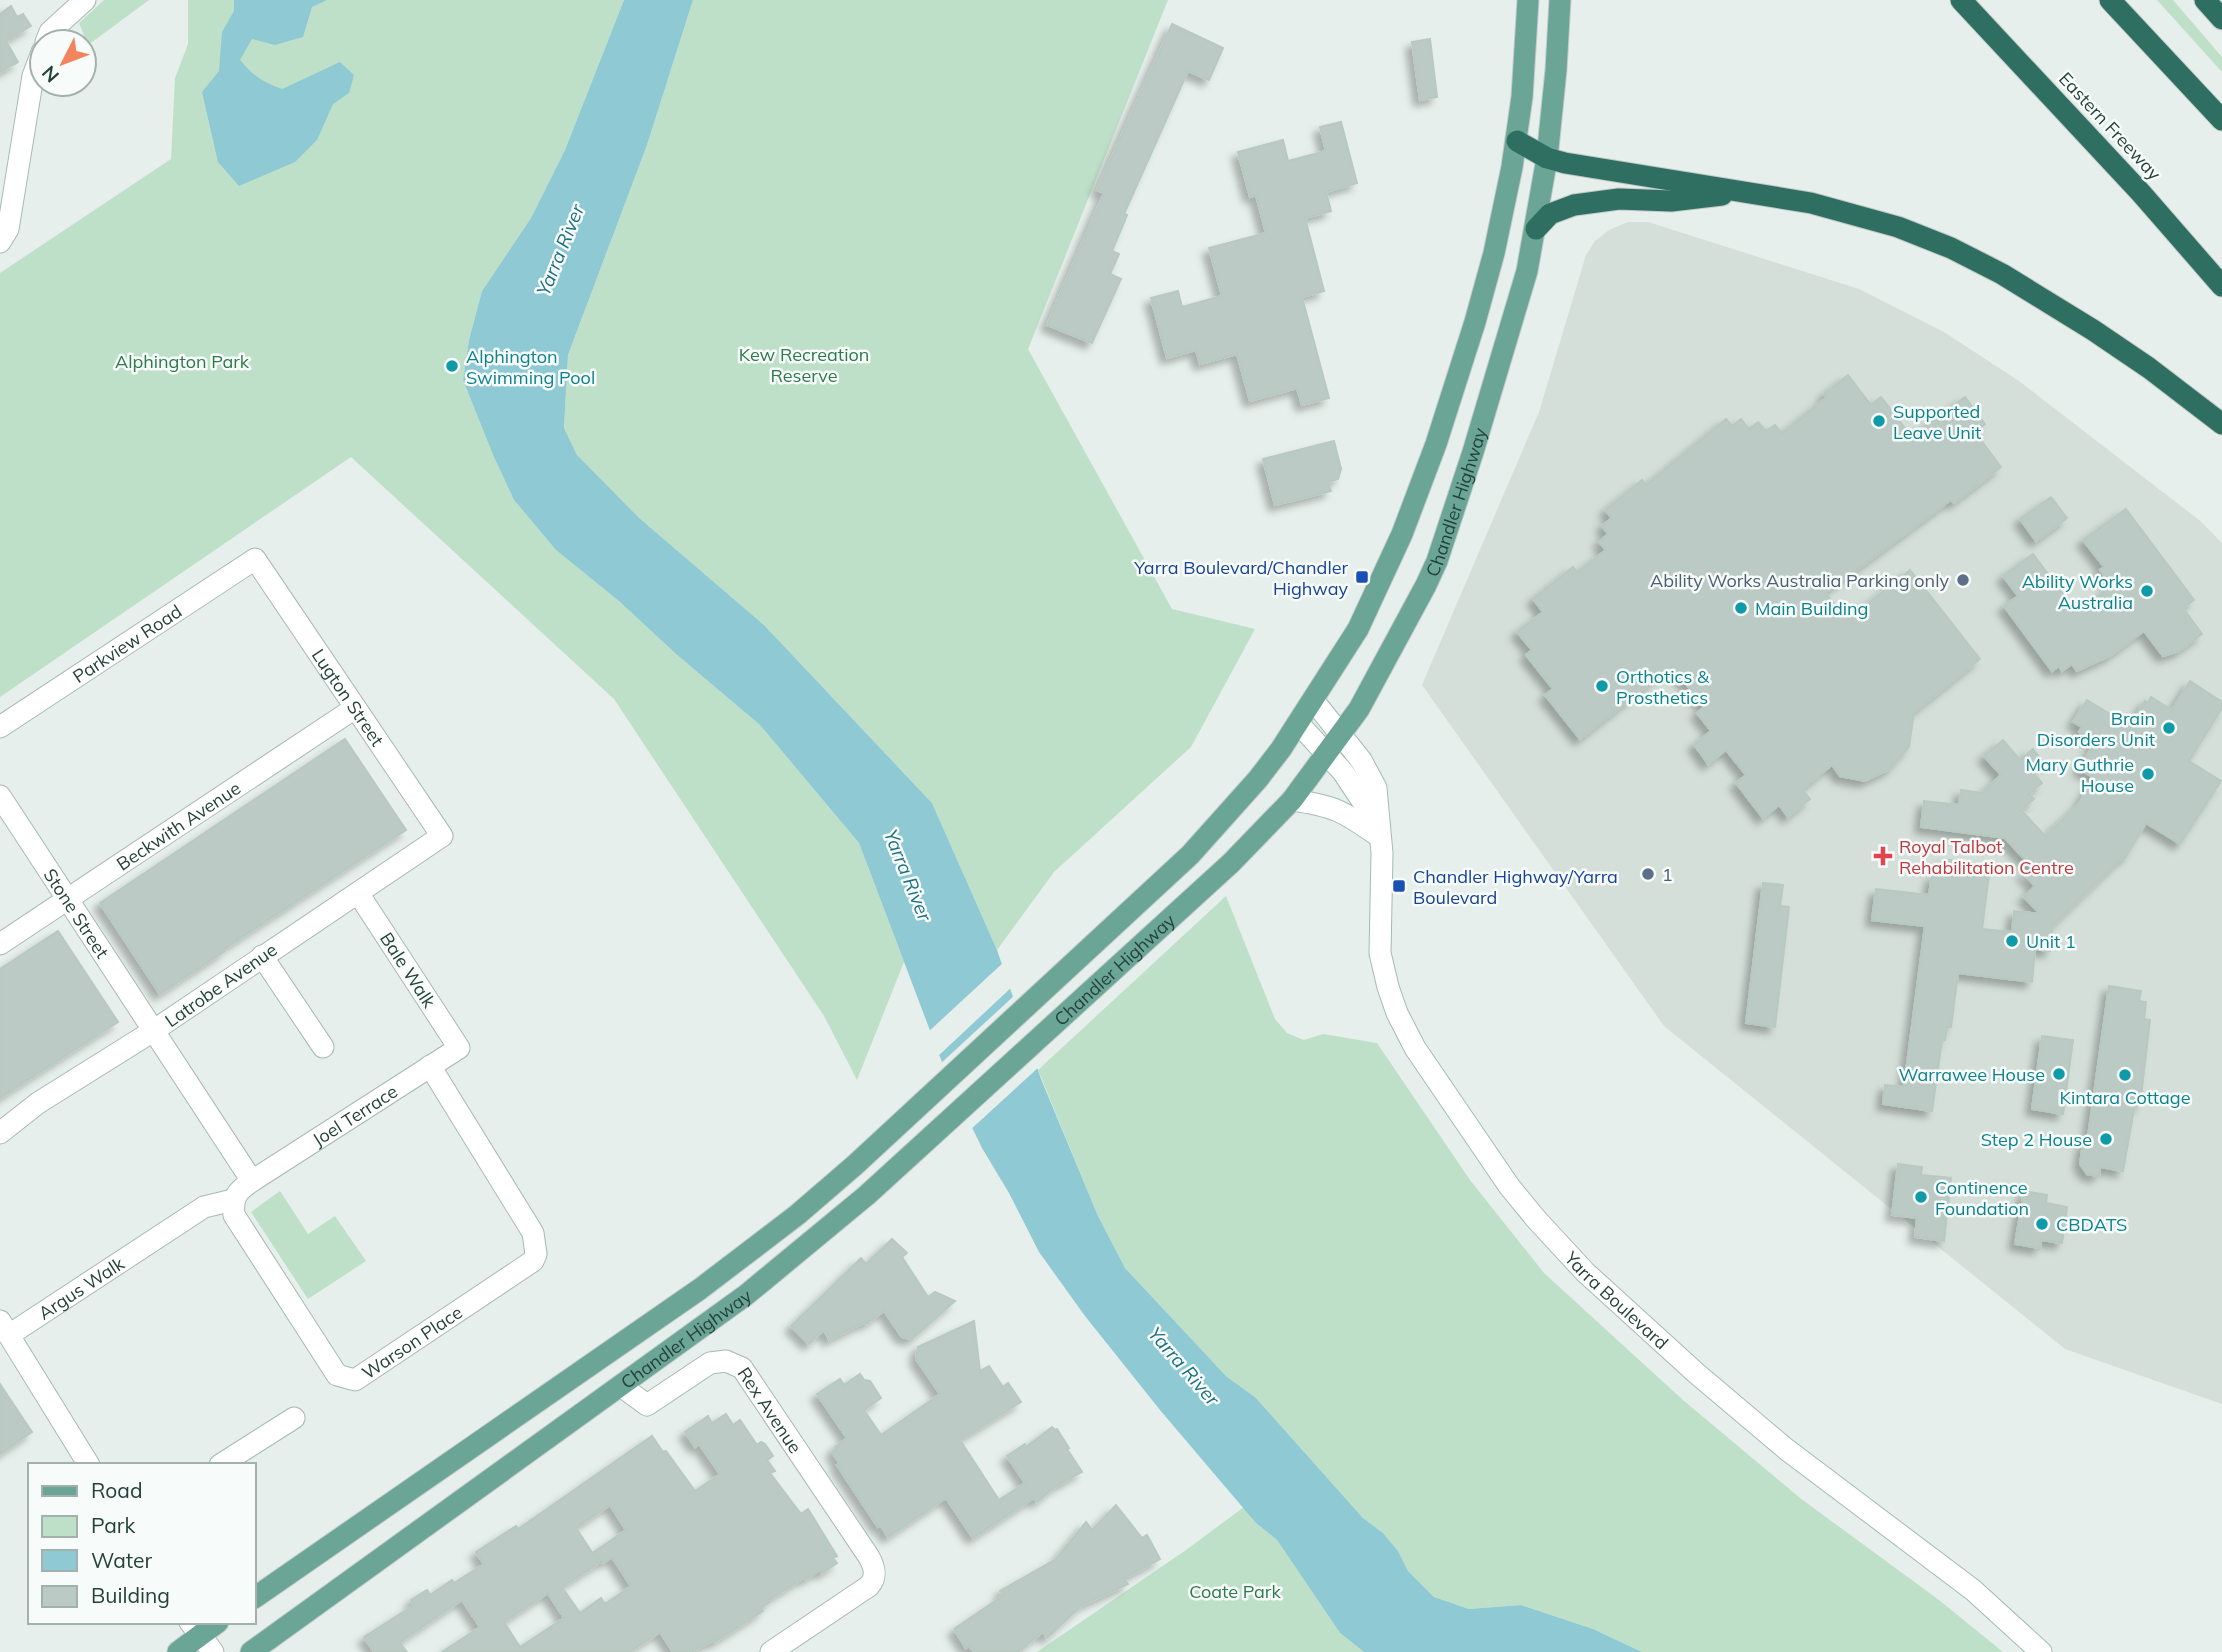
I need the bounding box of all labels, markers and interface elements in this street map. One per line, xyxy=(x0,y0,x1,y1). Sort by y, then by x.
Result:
north arrow xyxy=(28,28,98,98)
text: N xyxy=(37,61,64,88)
street label: Eastern Freeway xyxy=(2054,67,2166,185)
water label: Yarra River xyxy=(531,200,590,299)
park label: Kew Recreation Reserve xyxy=(739,343,869,387)
place label: Alphington Swimming Pool xyxy=(466,345,595,389)
park label: Alphington Park xyxy=(115,350,250,373)
marker: Alphington Swimming Pool xyxy=(444,358,460,374)
place label: Supported Leave Unit xyxy=(1893,400,1981,444)
marker: Supported Leave Unit xyxy=(1871,413,1887,429)
street label: Chandler Highway xyxy=(1420,424,1491,580)
place label: Yarra Boulevard/Chandler Highway xyxy=(1133,556,1348,600)
marker: Yarra Boulevard/Chandler Highway xyxy=(1354,569,1370,585)
place label: Ability Works Australia Parking only xyxy=(1650,569,1949,592)
place label: Ability Works Australia xyxy=(2022,570,2133,614)
marker: Ability Works Australia Parking only xyxy=(1955,572,1971,588)
marker: Ability Works Australia xyxy=(2139,583,2155,599)
place label: Main Building xyxy=(1755,597,1868,620)
street label: Parkview Road xyxy=(68,599,186,688)
marker: Main Building xyxy=(1733,600,1749,616)
street label: Lugton Street xyxy=(307,644,389,750)
place label: Orthotics & Prosthetics xyxy=(1616,665,1710,709)
marker: Orthotics & Prosthetics xyxy=(1594,678,1610,694)
place label: Brain Disorders Unit xyxy=(2037,707,2155,751)
marker: Brain Disorders Unit xyxy=(2161,720,2177,736)
place label: Mary Guthrie House xyxy=(2025,753,2134,797)
marker: Mary Guthrie House xyxy=(2140,766,2156,782)
street label: Beckwith Avenue xyxy=(112,776,245,875)
water label: Yarra River xyxy=(879,826,938,925)
place label: Royal Talbot Rehabilitation Centre xyxy=(1899,835,2074,879)
marker: Royal Talbot Rehabilitation Centre xyxy=(1873,846,1893,866)
place label: 1 xyxy=(1662,863,1673,886)
street label: Stone Street xyxy=(39,864,114,962)
place label: Chandler Highway/Yarra Boulevard xyxy=(1413,865,1618,909)
marker: 1 xyxy=(1640,866,1656,882)
marker: Chandler Highway/Yarra Boulevard xyxy=(1391,878,1407,894)
street label: Chandler Highway xyxy=(1049,908,1180,1030)
street label: Bale Walk xyxy=(375,928,441,1013)
place label: Unit 1 xyxy=(2026,930,2076,953)
marker: Unit 1 xyxy=(2004,933,2020,949)
street label: Latrobe Avenue xyxy=(160,938,282,1032)
place label: Warrawee House xyxy=(1899,1063,2045,1086)
marker: Warrawee House xyxy=(2051,1066,2067,1082)
marker: Kintara Cottage xyxy=(2117,1067,2133,1083)
street label: Joel Terrace xyxy=(308,1079,402,1151)
place label: Kintara Cottage xyxy=(2060,1086,2190,1109)
place label: Step 2 House xyxy=(1981,1128,2092,1151)
marker: Step 2 House xyxy=(2098,1131,2114,1147)
place label: Continence Foundation xyxy=(1935,1176,2029,1220)
marker: Continence Foundation xyxy=(1913,1189,1929,1205)
place label: CBDATS xyxy=(2056,1213,2127,1236)
marker: CBDATS xyxy=(2034,1216,2050,1232)
street label: Yarra Boulevard xyxy=(1560,1246,1673,1354)
street label: Argus Walk xyxy=(34,1251,129,1324)
street label: Chandler Highway xyxy=(616,1283,756,1393)
street label: Warson Place xyxy=(357,1300,467,1384)
water label: Yarra River xyxy=(1143,1322,1225,1411)
street label: Rex Avenue xyxy=(733,1362,807,1457)
legend xyxy=(28,1463,256,1624)
text: Road xyxy=(91,1477,142,1503)
text: Park xyxy=(91,1512,135,1538)
text: Water xyxy=(91,1547,152,1573)
park label: Coate Park xyxy=(1189,1580,1281,1603)
text: Building xyxy=(91,1582,170,1608)

